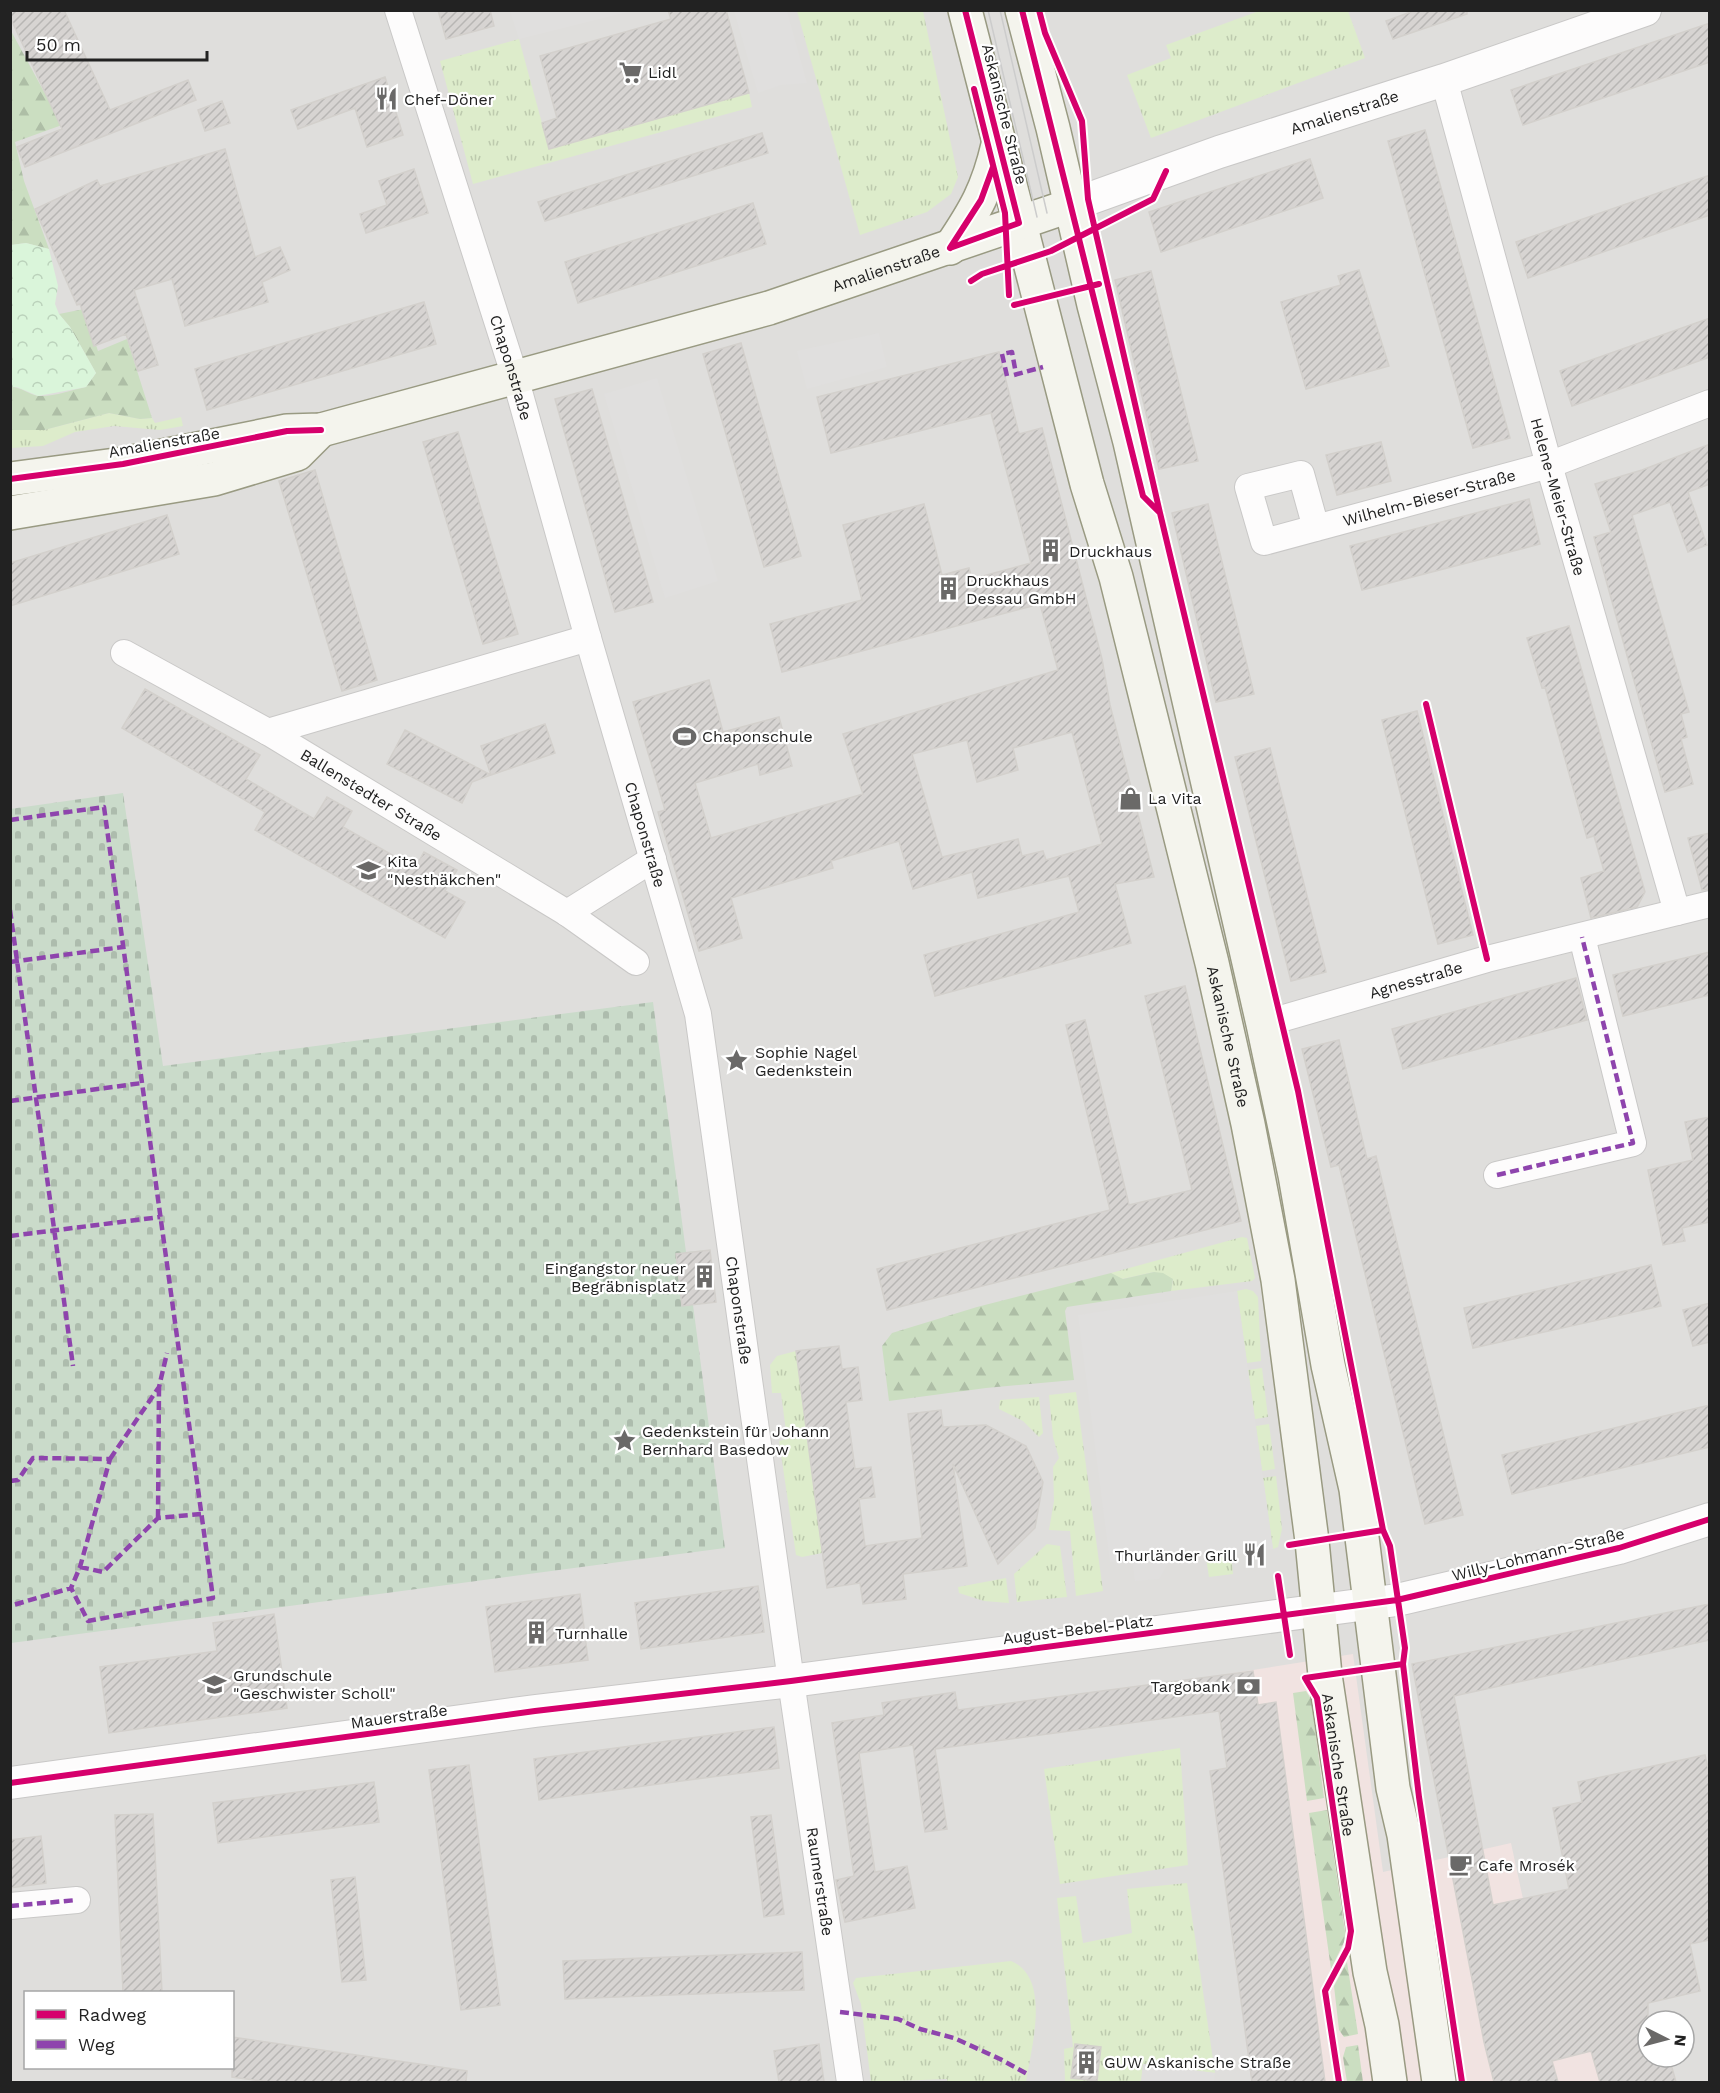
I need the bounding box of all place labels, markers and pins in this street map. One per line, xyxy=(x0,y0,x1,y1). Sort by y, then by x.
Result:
supermarket icon: Lidl xyxy=(617,59,643,85)
place label: Lidl xyxy=(648,63,677,82)
restaurant icon: Chef-Döner xyxy=(373,86,399,112)
place label: Chef-Döner xyxy=(404,90,495,109)
building icon: Druckhaus xyxy=(1038,538,1064,564)
place label: Druckhaus xyxy=(1069,542,1152,561)
place label: Druckhaus Dessau GmbH xyxy=(966,571,1076,608)
building icon: Druckhaus Dessau GmbH xyxy=(935,576,961,602)
sports icon: Chaponschule xyxy=(671,723,697,749)
place label: Chaponschule xyxy=(702,727,813,746)
shop icon: La Vita xyxy=(1117,785,1143,811)
place label: La Vita xyxy=(1148,789,1202,808)
place label: Kita "Nesthäkchen" xyxy=(387,852,501,889)
school or university icon: Kita "Nesthäkchen" xyxy=(356,857,382,883)
place label: Sophie Nagel Gedenkstein xyxy=(755,1043,857,1080)
place icon: Sophie Nagel Gedenkstein xyxy=(724,1048,750,1074)
place label: Eingangstor neuer Begräbnisplatz xyxy=(545,1259,686,1296)
building icon: Eingangstor neuer Begräbnisplatz xyxy=(691,1264,717,1290)
place label: Gedenkstein für Johann Bernhard Basedow xyxy=(642,1422,829,1459)
place icon: Gedenkstein für Johann Bernhard Basedow xyxy=(611,1427,637,1453)
restaurant icon: Thurländer Grill xyxy=(1242,1542,1268,1568)
place label: Thurländer Grill xyxy=(1114,1546,1237,1565)
building icon: Turnhalle xyxy=(524,1620,550,1646)
place label: Turnhalle xyxy=(555,1624,628,1643)
place label: Grundschule "Geschwister Scholl" xyxy=(233,1666,396,1703)
school or university icon: Grundschule "Geschwister Scholl" xyxy=(202,1671,228,1697)
bank icon: Targobank xyxy=(1235,1673,1261,1699)
place label: Targobank xyxy=(1151,1677,1230,1696)
cafe icon: Cafe Mrosék xyxy=(1447,1852,1473,1878)
place label: Cafe Mrosék xyxy=(1478,1856,1575,1875)
building icon: GUW Askanische Straße xyxy=(1073,2049,1099,2075)
place label: GUW Askanische Straße xyxy=(1104,2053,1291,2072)

